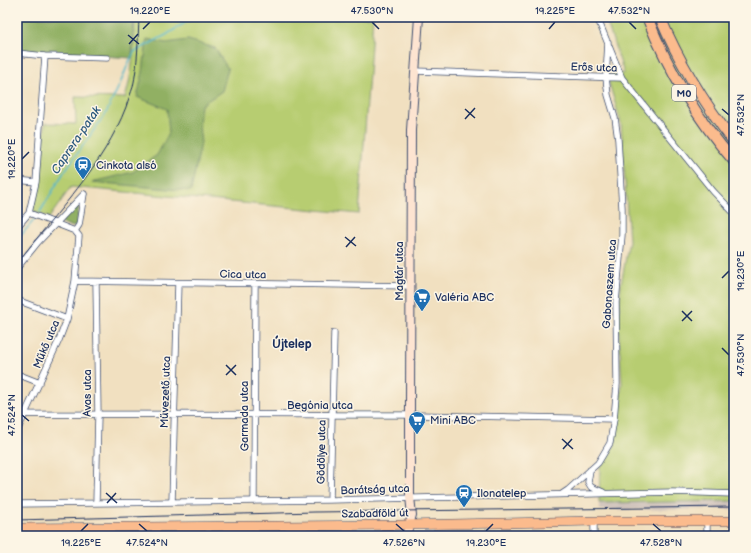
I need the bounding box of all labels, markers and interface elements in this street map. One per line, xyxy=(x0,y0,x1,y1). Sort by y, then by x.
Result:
text: 19.220°E xyxy=(130,5,171,17)
text: 47.530°N xyxy=(351,5,393,17)
text: 19.225°E xyxy=(535,5,576,17)
text: 47.532°N xyxy=(608,5,650,17)
street label: Erős utca xyxy=(570,60,618,75)
road number: M0 xyxy=(672,85,696,101)
text: 47.532°N xyxy=(735,94,747,136)
water label: Caprera-patak xyxy=(48,103,105,177)
text: 19.220°E xyxy=(6,138,18,179)
station icon: Cinkota alsó xyxy=(73,155,93,180)
place label: Cinkota alsó xyxy=(96,159,157,172)
street label: Gabonaszem utca xyxy=(600,239,619,329)
street label: Magtár utca xyxy=(393,241,406,301)
text: 19.230°E xyxy=(735,250,747,291)
street label: Cica utca xyxy=(220,268,266,281)
supermarket icon: Valéria ABC xyxy=(412,287,432,312)
place label: Valéria ABC xyxy=(435,291,494,304)
street label: Műkő utca xyxy=(30,318,62,370)
text: 47.530°N xyxy=(735,334,747,376)
district label: Újtelep xyxy=(272,335,312,352)
street label: Művezető utca xyxy=(158,356,173,428)
street label: Avas utca xyxy=(81,369,94,417)
street label: Garmada utca xyxy=(238,381,251,451)
text: 47.524°N xyxy=(6,394,18,436)
street label: Begónia utca xyxy=(287,399,353,412)
supermarket icon: Mini ABC xyxy=(407,410,427,435)
place label: Mini ABC xyxy=(430,414,476,427)
street label: Gödölye utca xyxy=(314,420,329,484)
street label: Barátság utca xyxy=(340,482,410,497)
station icon: Ilonatelep xyxy=(454,483,474,508)
place label: Ilonatelep xyxy=(477,487,526,500)
street label: Szabadföld út xyxy=(341,506,409,521)
text: 19.225°E xyxy=(61,537,102,549)
text: 47.524°N xyxy=(126,537,168,549)
text: 47.526°N xyxy=(383,537,425,549)
text: 19.230°E xyxy=(466,537,507,549)
text: 47.528°N xyxy=(640,537,682,549)

